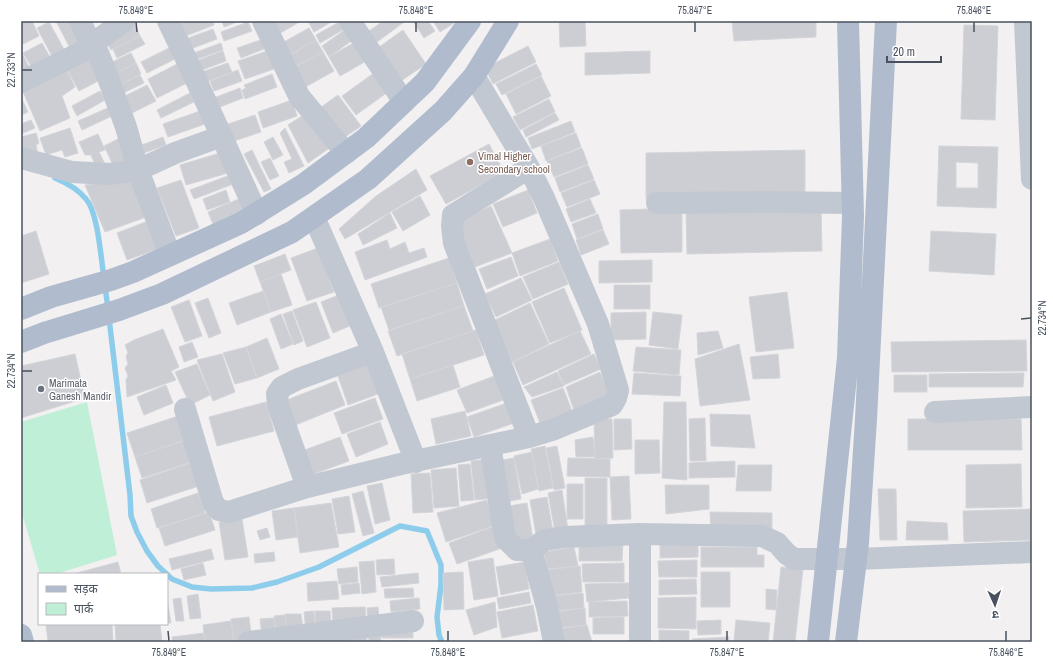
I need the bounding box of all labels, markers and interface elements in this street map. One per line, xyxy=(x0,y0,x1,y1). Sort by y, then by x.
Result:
text: 75.849°E xyxy=(119,4,153,17)
text: 75.848°E xyxy=(399,4,433,17)
text: 75.847°E xyxy=(678,4,712,17)
text: 75.846°E xyxy=(957,4,991,17)
scale bar xyxy=(887,38,941,64)
text: 20 m xyxy=(893,44,915,60)
text: 22.733°N xyxy=(5,52,18,88)
place label: Vimal Higher Secondary school xyxy=(478,149,550,176)
marker: Vimal Higher Secondary school xyxy=(465,157,475,167)
text: 22.734°N xyxy=(1036,300,1049,336)
text: 22.734°N xyxy=(5,353,18,389)
place label: Marimata Ganesh Mandir xyxy=(49,376,111,403)
marker: Marimata Ganesh Mandir xyxy=(36,384,46,394)
legend xyxy=(38,573,168,625)
text: सड़क xyxy=(74,581,99,597)
north arrow xyxy=(975,585,1015,625)
text: पार्क xyxy=(74,601,94,617)
text: उ xyxy=(991,608,999,622)
text: 75.849°E xyxy=(152,646,186,659)
text: 75.848°E xyxy=(431,646,465,659)
text: 75.847°E xyxy=(710,646,744,659)
text: 75.846°E xyxy=(989,646,1023,659)

